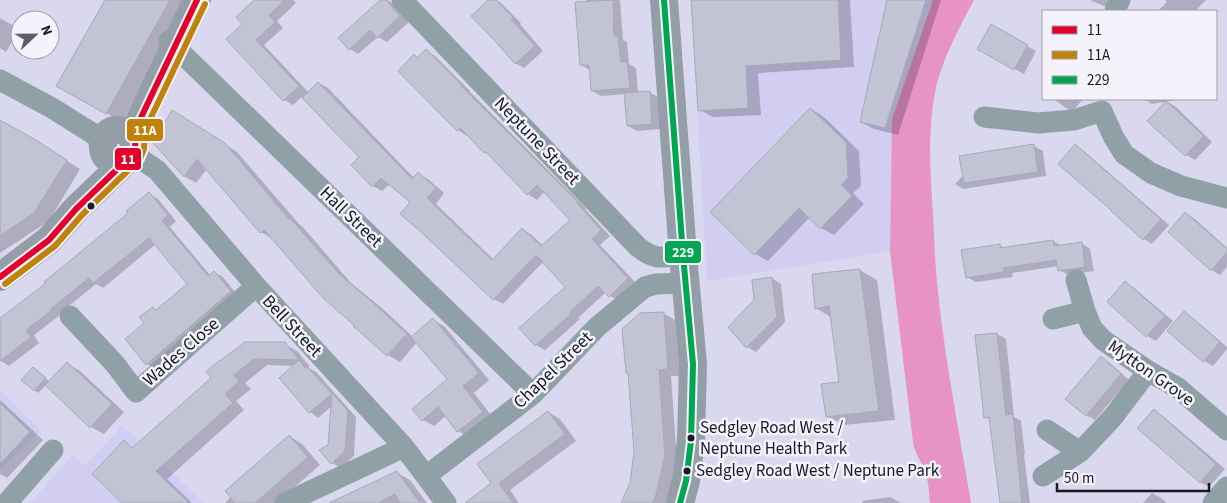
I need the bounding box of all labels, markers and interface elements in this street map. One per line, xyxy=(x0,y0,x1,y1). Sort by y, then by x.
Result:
north arrow xyxy=(10,10,60,60)
legend xyxy=(1042,10,1217,100)
text: 11 xyxy=(1087,20,1102,41)
text: N xyxy=(35,22,57,39)
text: 11A xyxy=(1087,45,1111,66)
text: 229 xyxy=(1087,70,1109,91)
street label: Neptune Street xyxy=(489,91,585,191)
line badge: 11A xyxy=(126,118,164,142)
text: 11A xyxy=(134,121,157,141)
line badge: 11 xyxy=(114,147,142,171)
text: 11 xyxy=(121,150,135,170)
street label: Hall Street xyxy=(314,181,388,253)
unlabelled marker xyxy=(86,201,96,211)
line badge: 229 xyxy=(664,240,702,264)
text: 229 xyxy=(672,243,694,263)
street label: Bell Street xyxy=(256,289,328,363)
street label: Wades Close xyxy=(137,312,225,392)
street label: Chapel Street xyxy=(508,326,598,414)
street label: Mytton Grove xyxy=(1103,334,1199,412)
place label: Sedgley Road West / Neptune Health Park xyxy=(700,416,848,461)
marker: Sedgley Road West / Neptune Health Park xyxy=(686,433,696,443)
place label: Sedgley Road West / Neptune Park xyxy=(696,459,940,483)
scale bar xyxy=(1057,460,1210,492)
marker: Sedgley Road West / Neptune Park xyxy=(682,466,692,476)
text: 50 m xyxy=(1064,468,1094,489)

